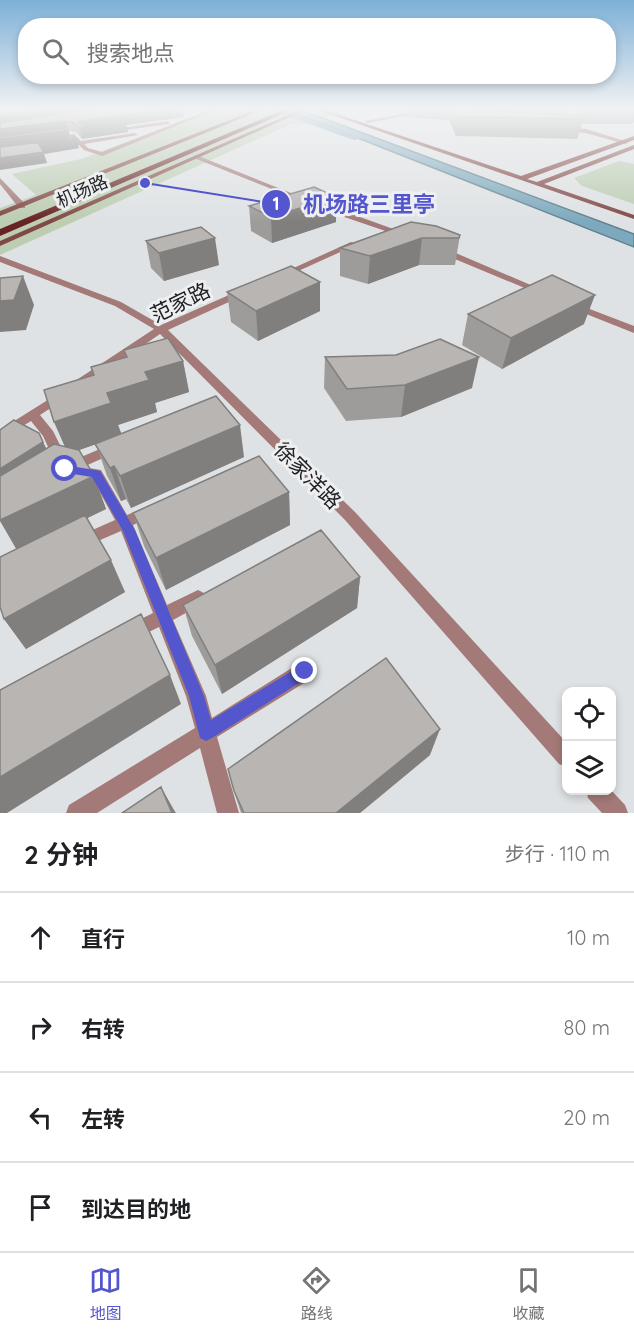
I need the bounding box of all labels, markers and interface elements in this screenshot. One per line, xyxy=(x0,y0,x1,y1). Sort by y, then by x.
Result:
search box xyxy=(18,18,616,84)
icon: search xyxy=(39,35,72,68)
text: 搜索地点 xyxy=(87,39,175,67)
street label: 机场路 xyxy=(53,170,111,212)
callout: 机场路三里亭 xyxy=(261,184,447,224)
text: 机场路三里亭 xyxy=(303,190,435,218)
text: 1 xyxy=(272,192,280,215)
street label: 范家路 xyxy=(146,277,214,327)
street label: 徐家洋路 xyxy=(269,436,347,514)
route start xyxy=(51,455,77,481)
route end xyxy=(291,657,317,683)
map controls xyxy=(562,687,616,795)
button: locate xyxy=(562,687,616,741)
button: layers xyxy=(562,741,616,795)
text: 2 分钟 xyxy=(24,838,98,871)
text: 步行 · 110 m xyxy=(505,841,610,866)
icon: ahead xyxy=(24,921,57,954)
text: 直行 xyxy=(81,925,125,953)
text: 10 m xyxy=(567,925,610,950)
icon: right xyxy=(24,1011,57,1044)
text: 右转 xyxy=(81,1015,125,1043)
text: 80 m xyxy=(564,1015,610,1040)
icon: left xyxy=(24,1101,57,1134)
text: 左转 xyxy=(81,1105,125,1133)
text: 20 m xyxy=(563,1105,610,1130)
icon: arrive xyxy=(24,1191,57,1224)
text: 到达目的地 xyxy=(81,1195,191,1223)
tab: 地图 xyxy=(89,1264,122,1324)
tab: 路线 xyxy=(300,1264,333,1324)
tab: 收藏 xyxy=(512,1264,545,1324)

